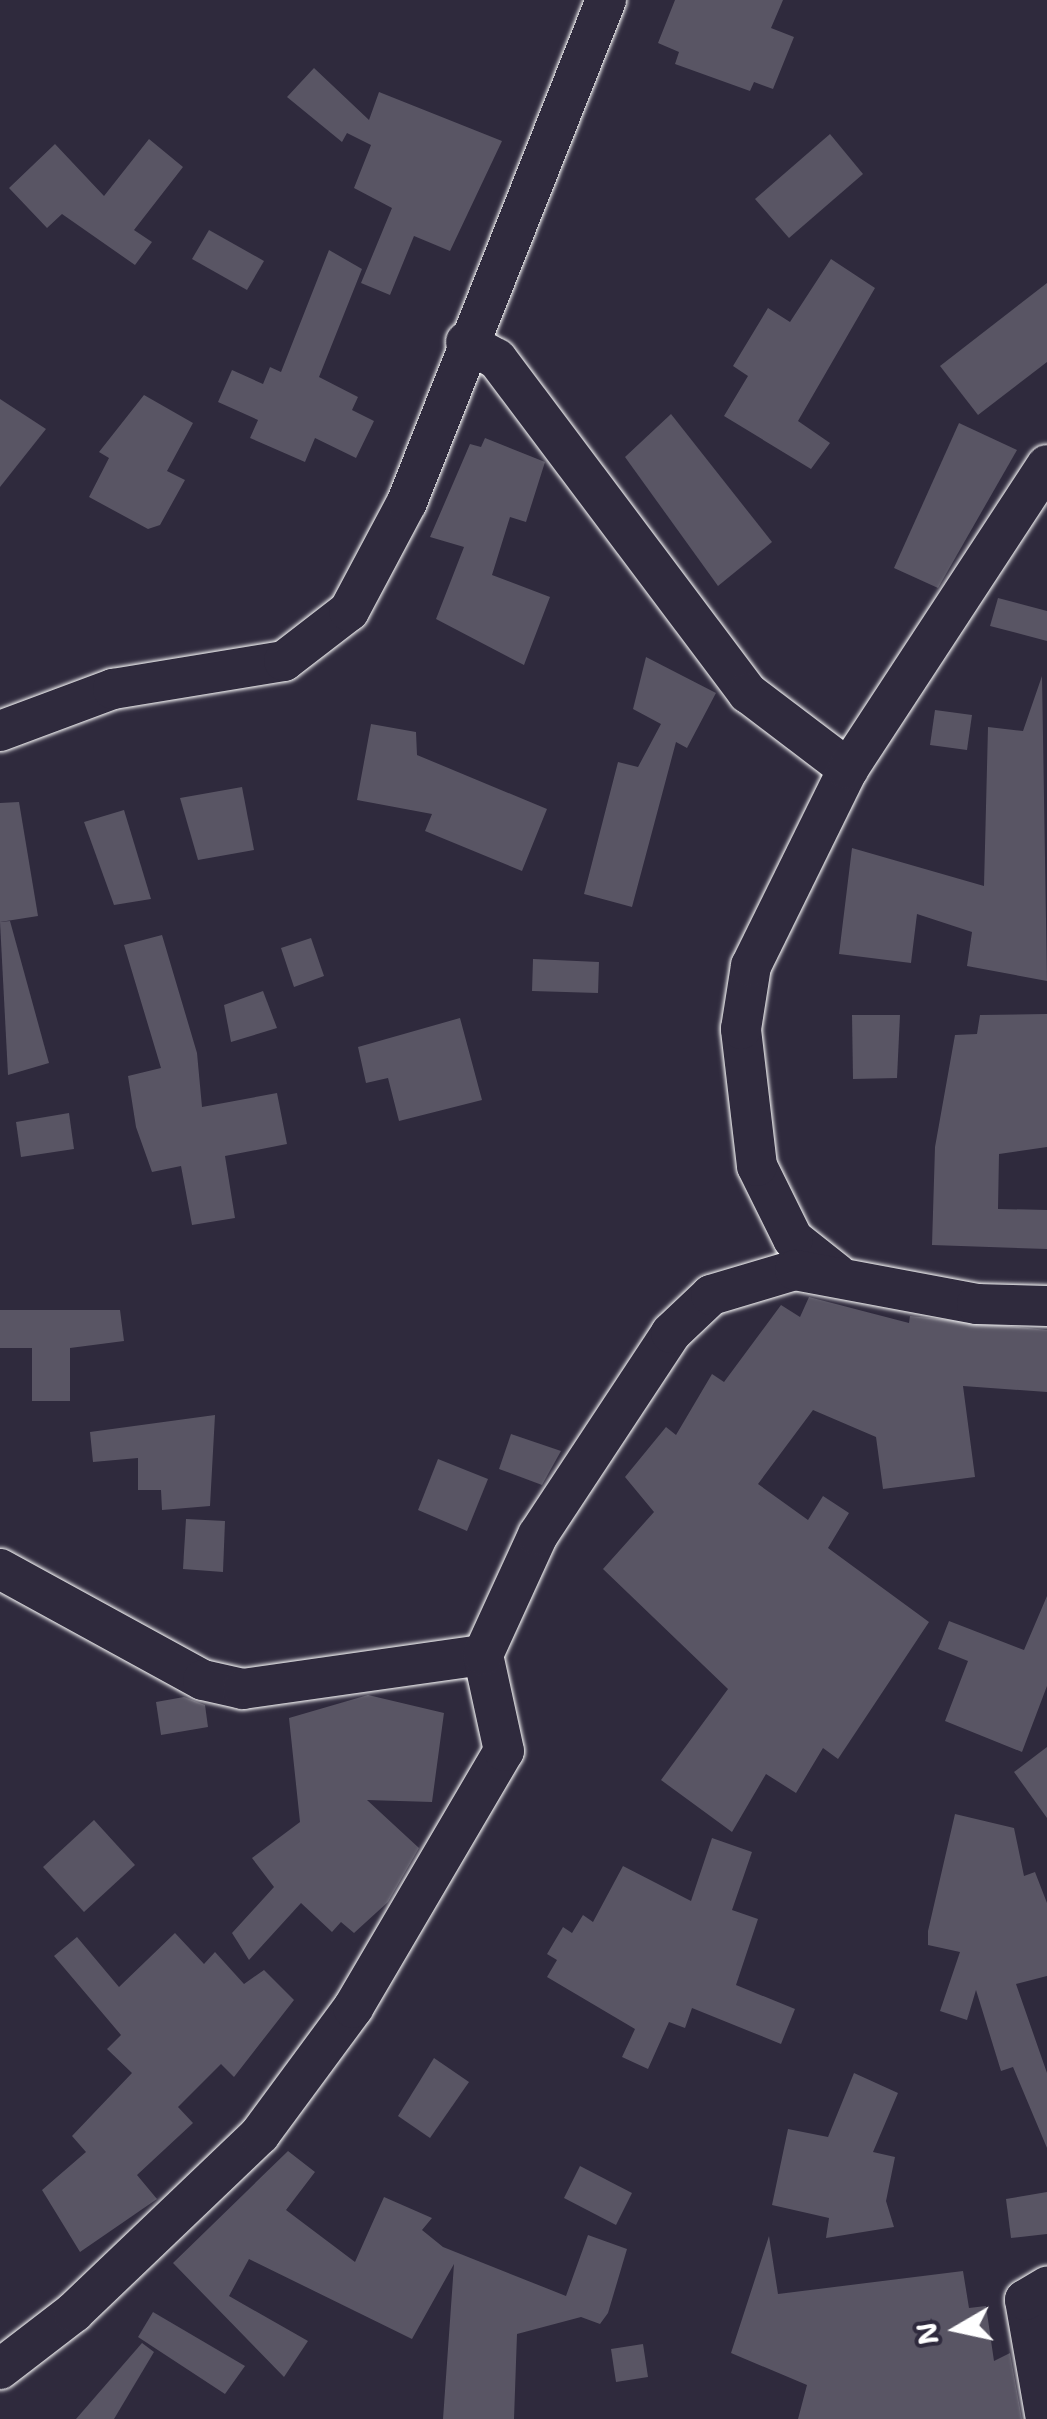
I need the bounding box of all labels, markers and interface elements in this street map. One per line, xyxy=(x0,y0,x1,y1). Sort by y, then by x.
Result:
north arrow xyxy=(907,2279,1007,2379)
text: N xyxy=(907,2320,948,2348)

